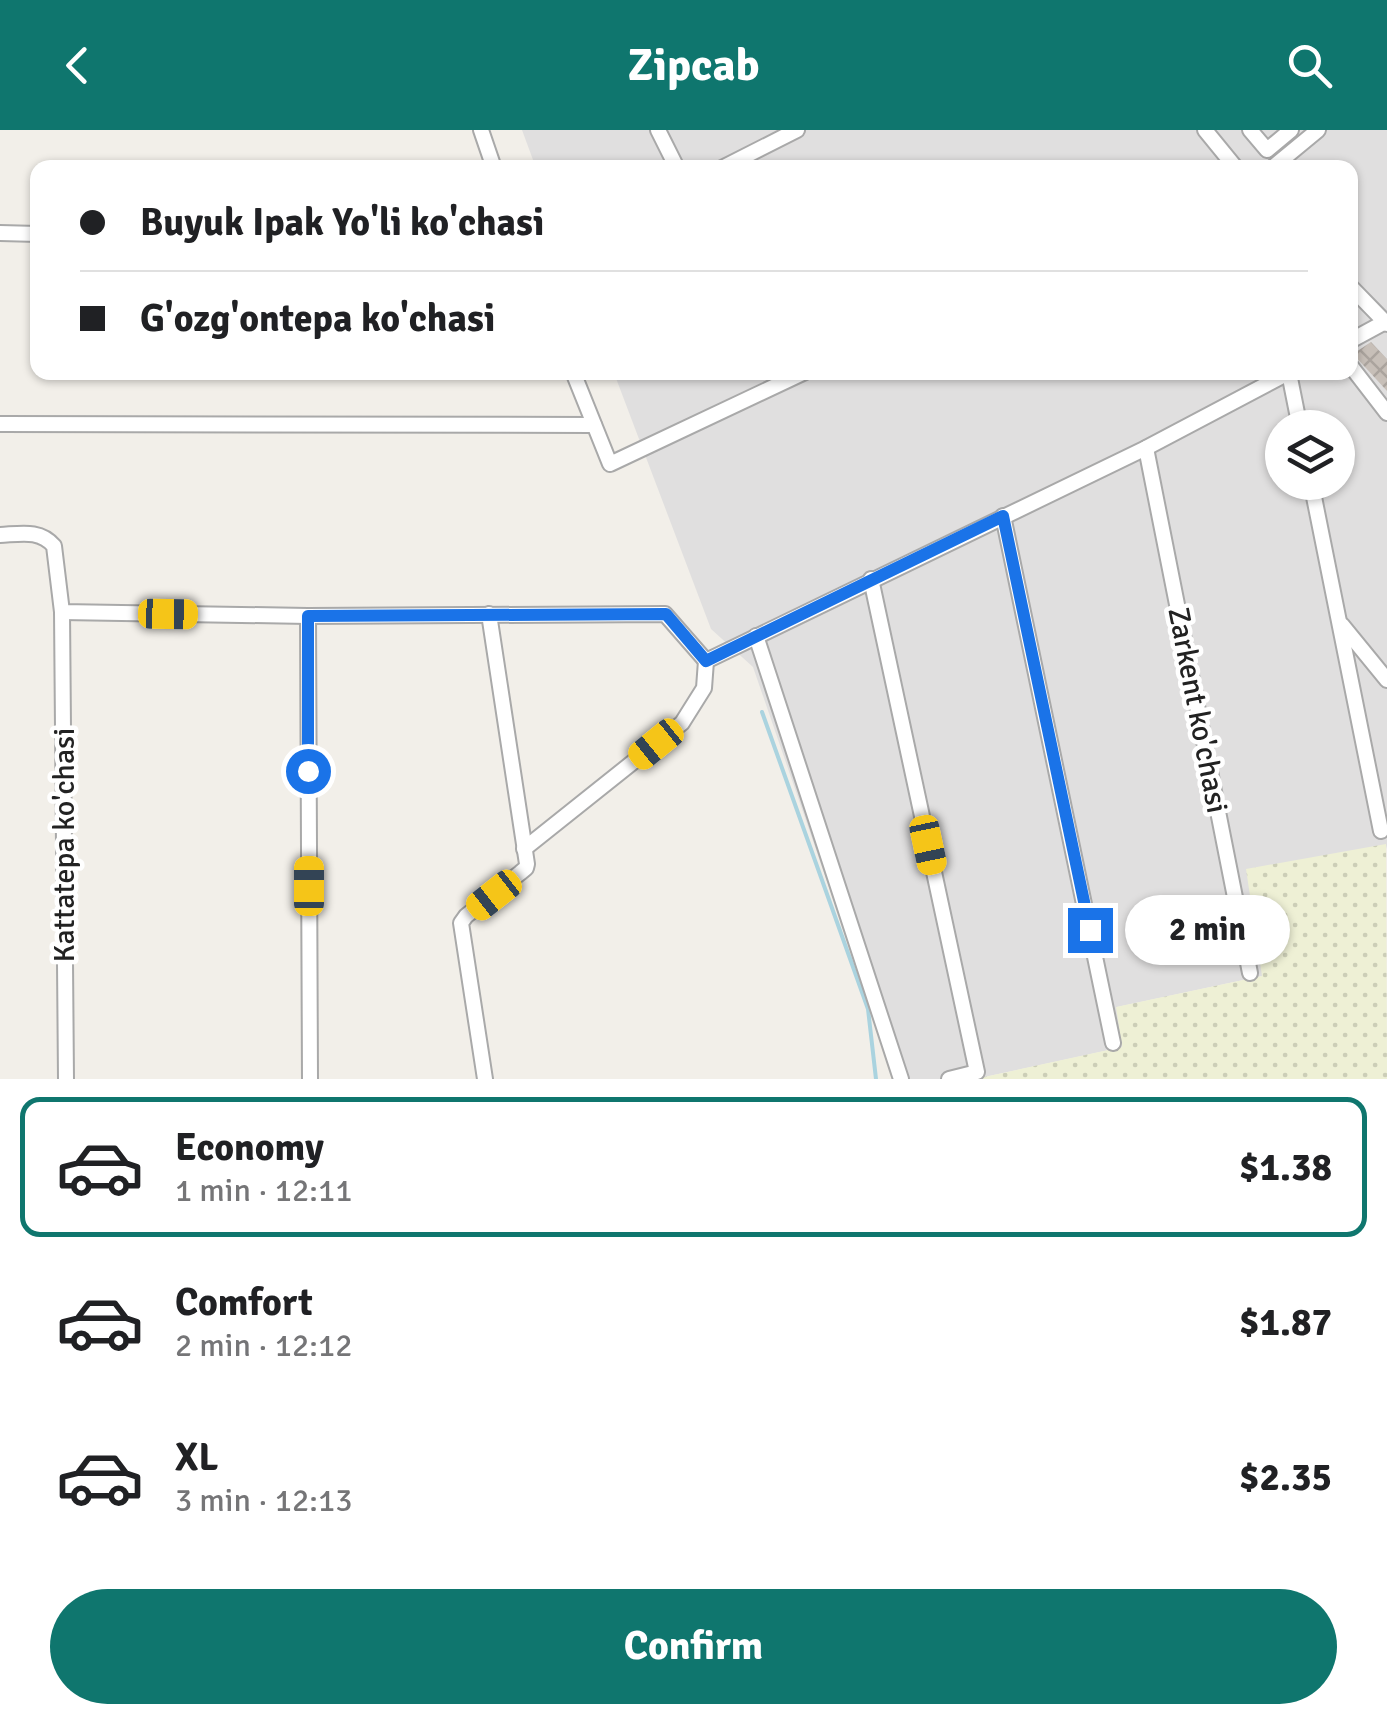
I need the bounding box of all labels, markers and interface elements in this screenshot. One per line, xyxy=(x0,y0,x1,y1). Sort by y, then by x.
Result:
icon: back xyxy=(50,38,105,93)
text: Zipcab xyxy=(627,38,760,93)
icon: search xyxy=(1282,38,1337,93)
text: Buyuk Ipak Yo'li ko'chasi xyxy=(140,199,544,246)
text: G'ozg'ontepa ko'chasi xyxy=(140,295,495,342)
map controls xyxy=(1265,410,1355,500)
button: layers xyxy=(1265,410,1355,500)
car xyxy=(138,598,198,630)
street label: Zarkent ko'chasi xyxy=(1159,604,1236,816)
car xyxy=(623,713,689,775)
street label: Kattatepa ko'chasi xyxy=(46,728,83,962)
route start xyxy=(286,749,331,794)
car xyxy=(907,813,949,877)
car xyxy=(294,856,324,916)
car xyxy=(461,865,527,925)
callout: 2 min xyxy=(1125,895,1290,965)
route end xyxy=(1068,908,1113,953)
text: 2 min xyxy=(1169,910,1246,949)
icon: car xyxy=(55,1122,145,1212)
text: Economy xyxy=(175,1124,324,1171)
text: $1.38 xyxy=(1239,1144,1332,1191)
text: 1 min · 12:11 xyxy=(175,1171,353,1210)
icon: car xyxy=(55,1277,145,1367)
text: Comfort xyxy=(175,1279,313,1326)
text: $1.87 xyxy=(1239,1299,1332,1346)
text: 2 min · 12:12 xyxy=(175,1326,353,1365)
icon: car xyxy=(55,1432,145,1522)
text: XL xyxy=(175,1434,218,1481)
text: $2.35 xyxy=(1239,1454,1332,1501)
text: 3 min · 12:13 xyxy=(175,1481,353,1520)
button: Confirm xyxy=(50,1589,1337,1704)

